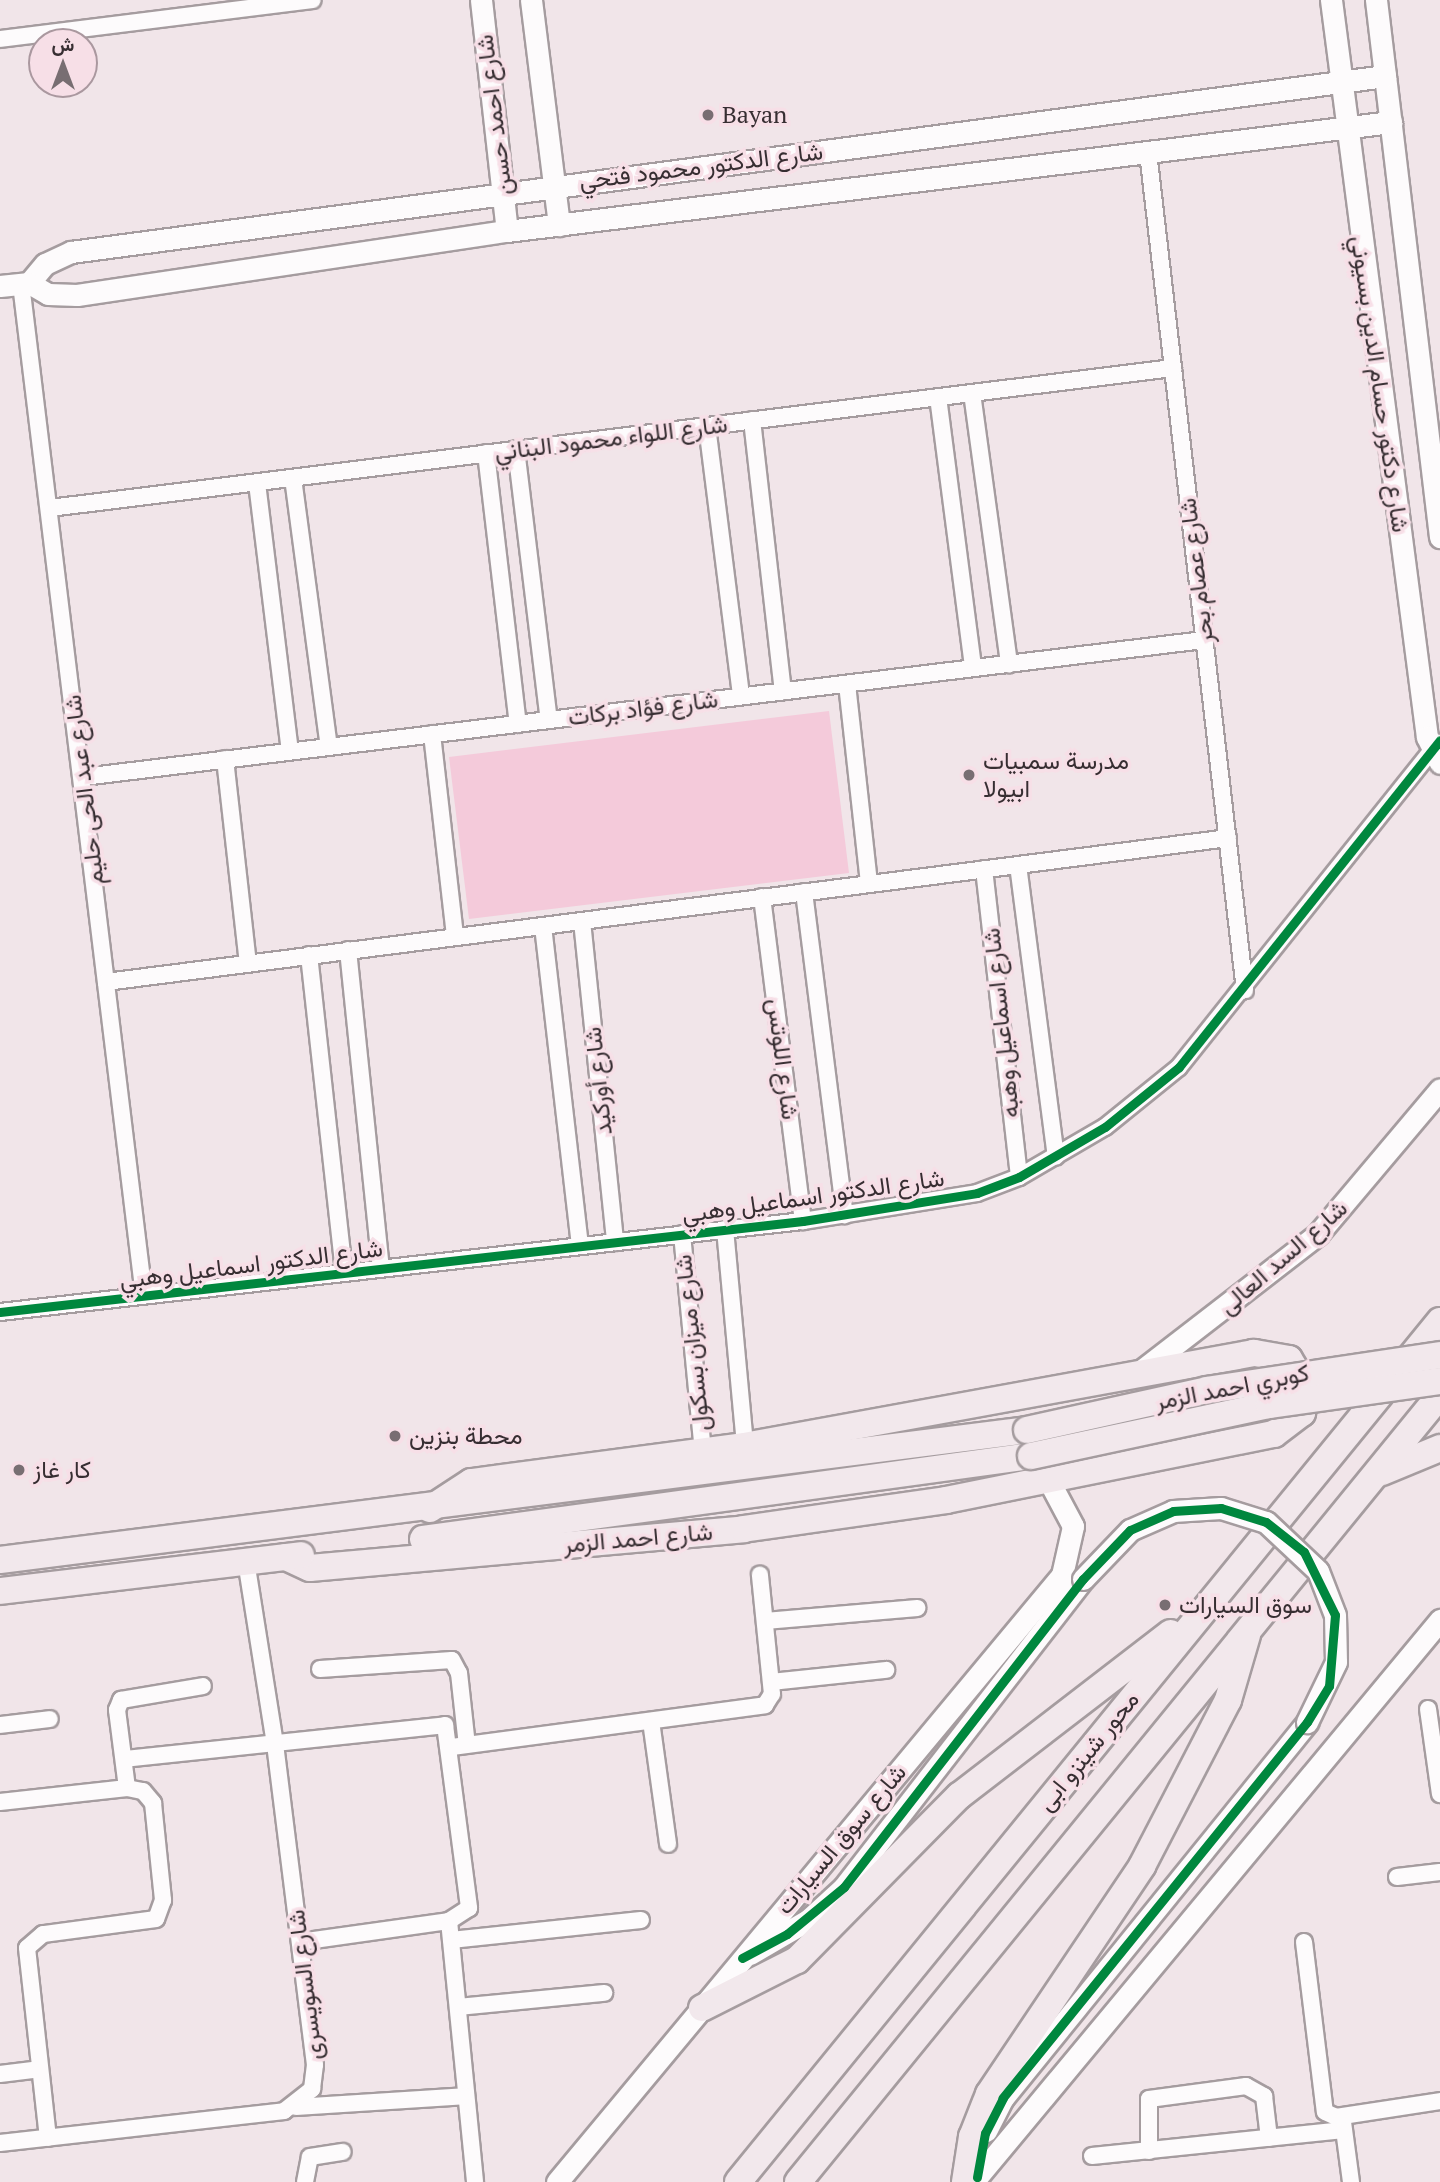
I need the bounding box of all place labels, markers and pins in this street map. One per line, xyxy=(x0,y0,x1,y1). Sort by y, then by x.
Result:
place label: Bayan xyxy=(722,101,787,129)
marker: Bayan xyxy=(700,107,716,123)
place label: مدرسة سمبيات ابيولا xyxy=(983,747,1129,803)
marker: مدرسة سمبيات ابيولا xyxy=(961,767,977,783)
place label: محطة بنزين xyxy=(409,1422,523,1450)
marker: محطة بنزين xyxy=(387,1428,403,1444)
place label: كار غاز xyxy=(33,1456,91,1484)
marker: كار غاز xyxy=(11,1462,27,1478)
place label: سوق السيارات xyxy=(1179,1591,1312,1619)
marker: سوق السيارات xyxy=(1157,1597,1173,1613)

